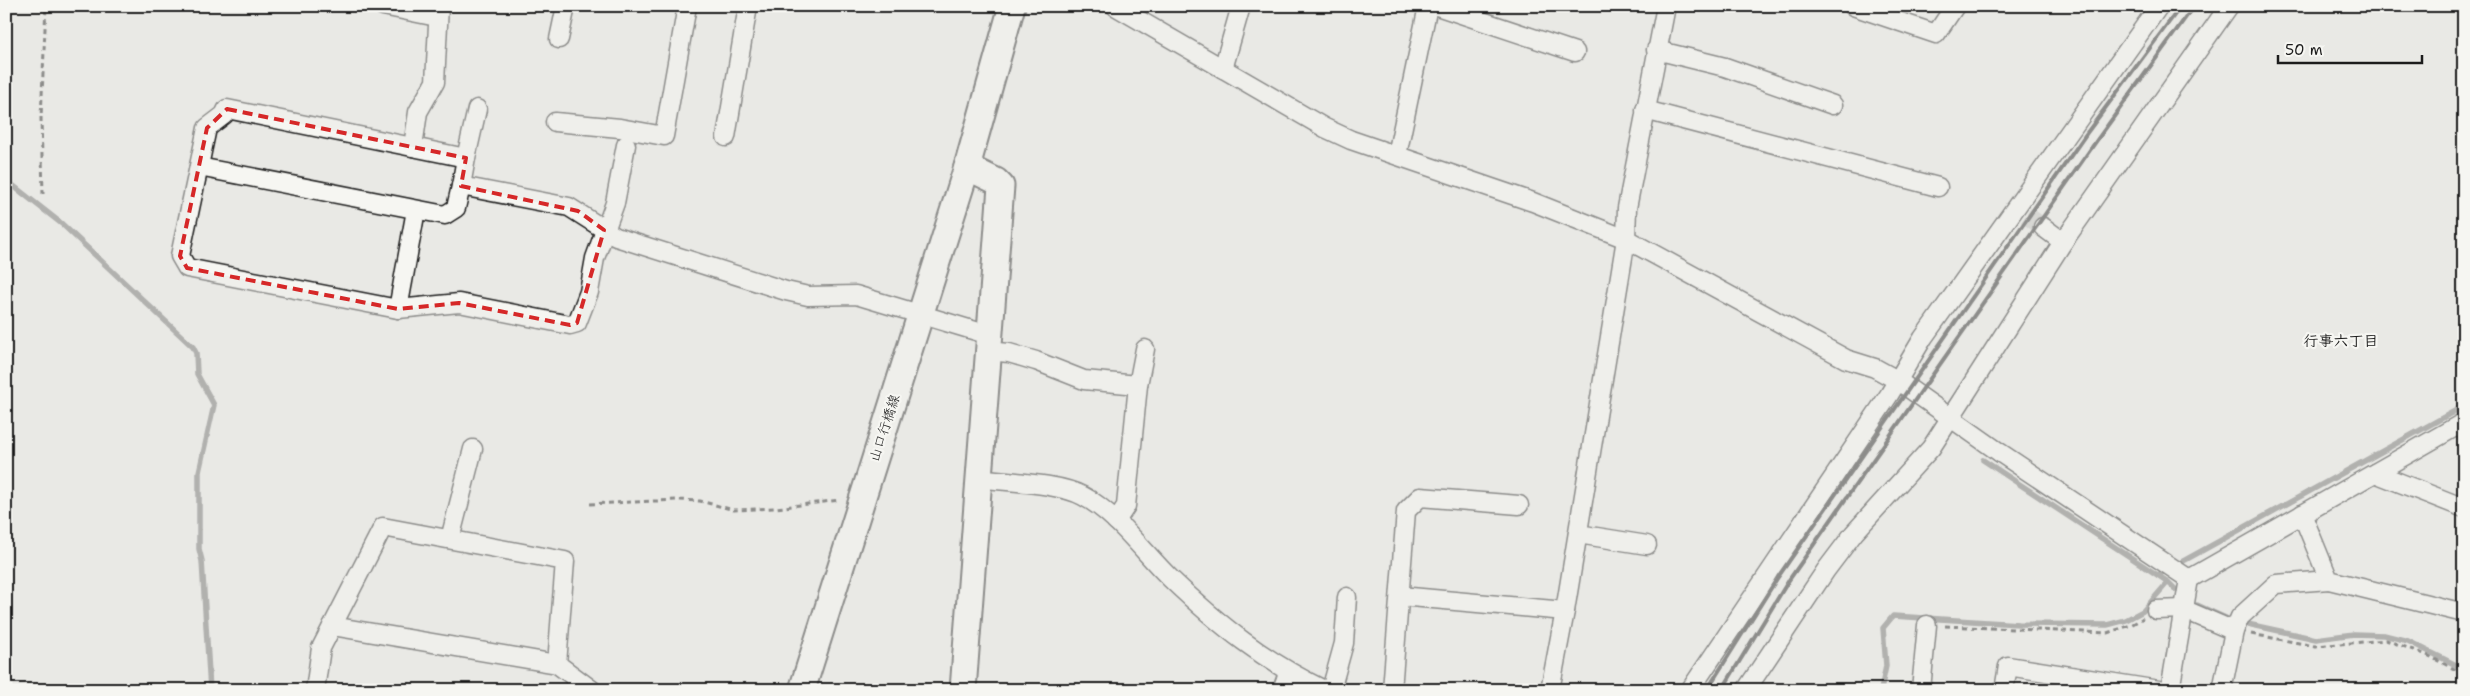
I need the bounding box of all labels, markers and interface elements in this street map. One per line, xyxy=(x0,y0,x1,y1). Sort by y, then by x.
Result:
scale bar xyxy=(2278,32,2421,64)
text: 50 m xyxy=(2285,40,2323,60)
district label: 行事六丁目 xyxy=(2303,331,2379,351)
street label: 山口行橋線 xyxy=(865,392,903,464)

